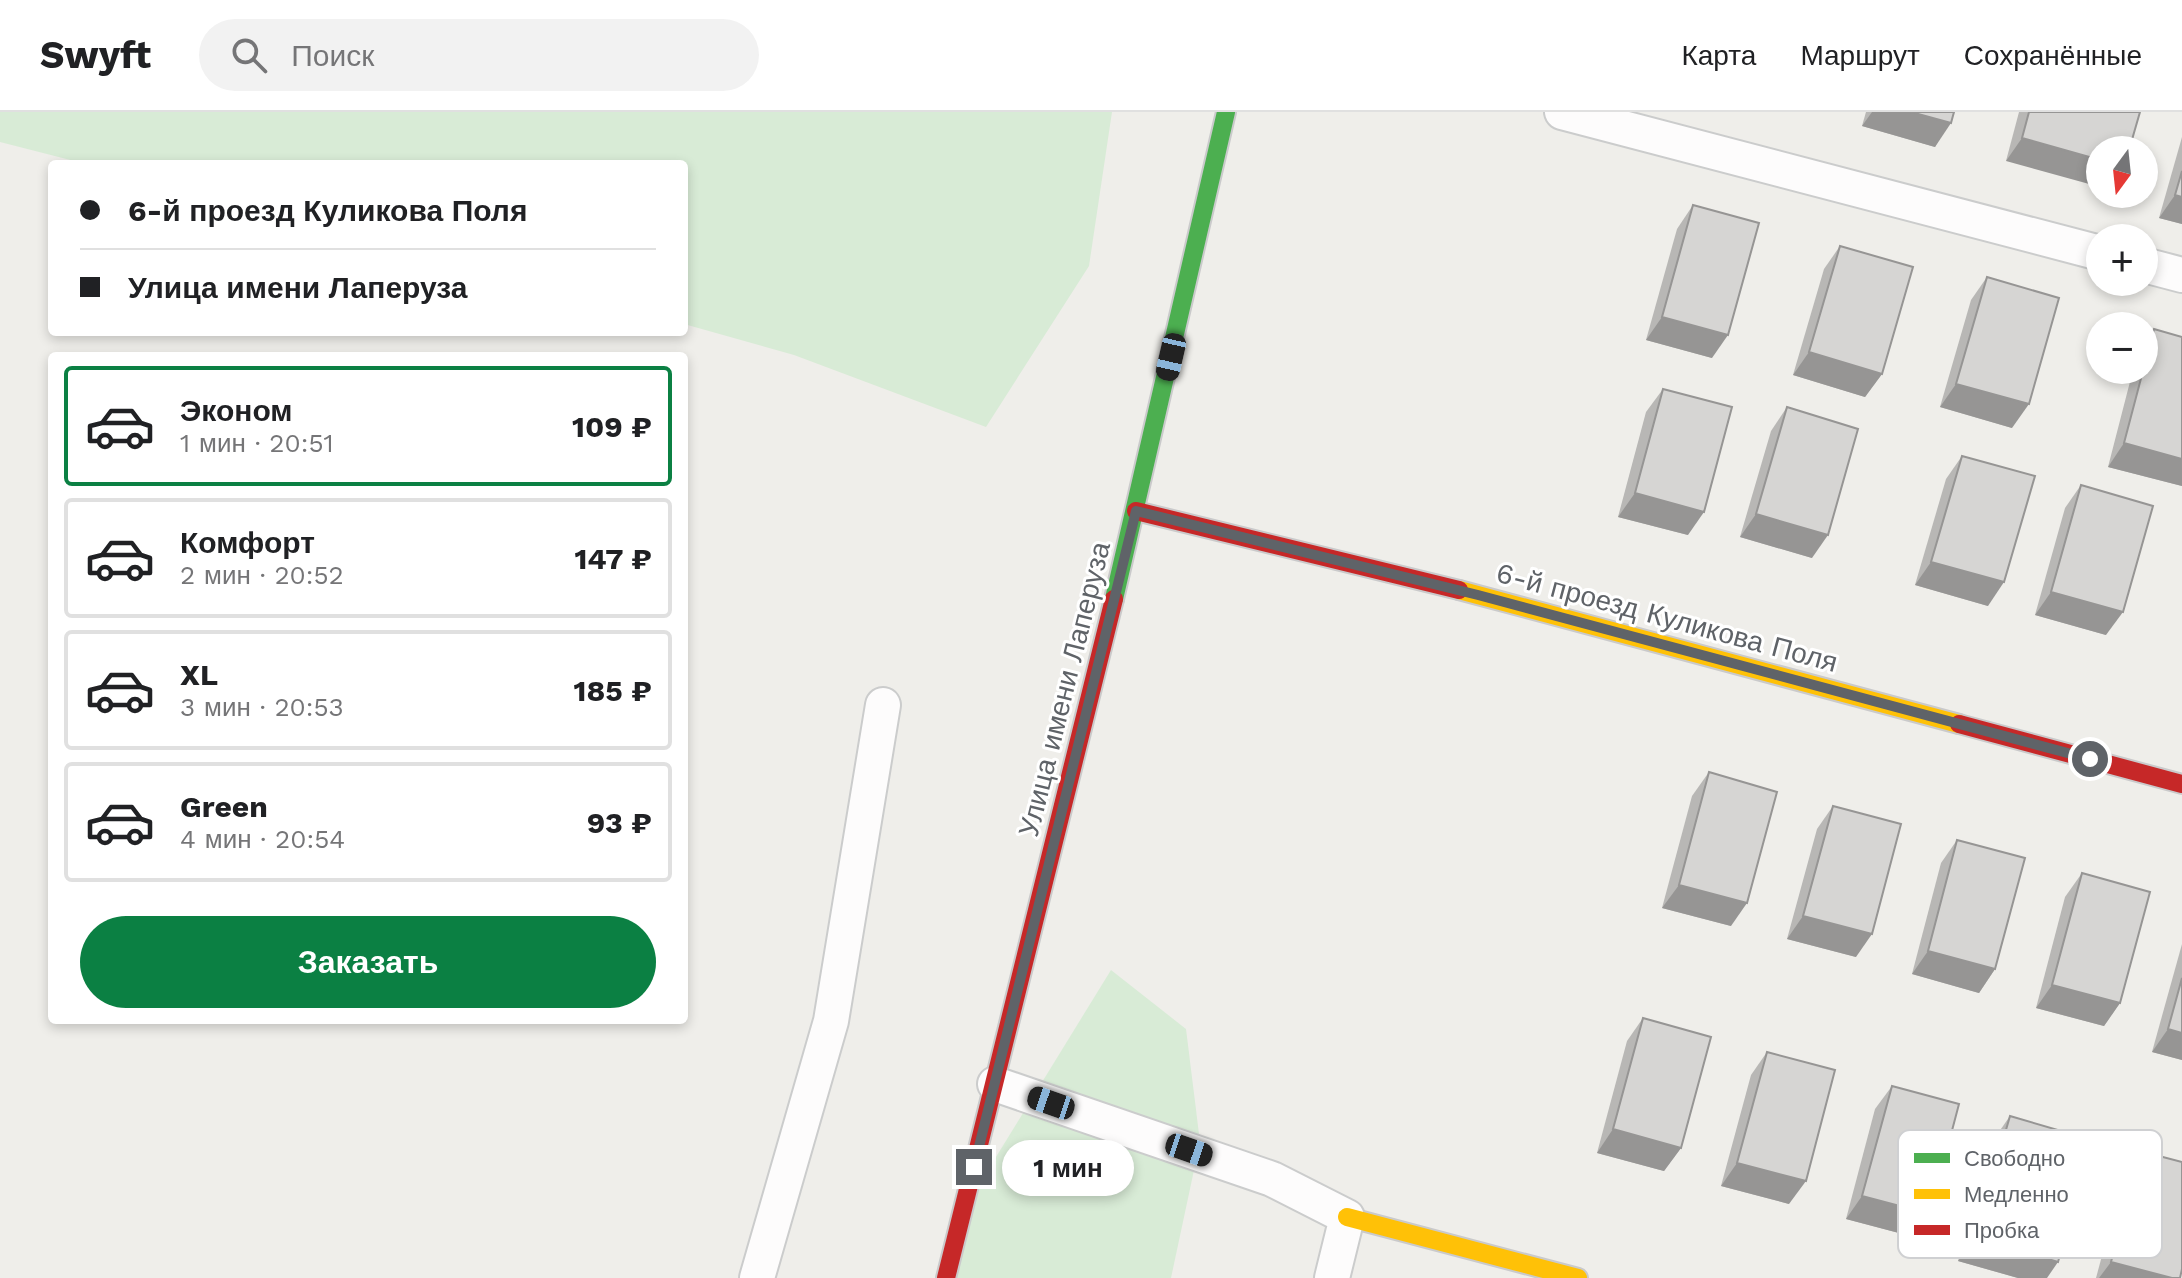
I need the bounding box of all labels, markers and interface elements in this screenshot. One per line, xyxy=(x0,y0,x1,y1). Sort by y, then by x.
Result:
search box xyxy=(199,19,759,91)
text: Swyft xyxy=(40,33,151,77)
icon: search xyxy=(227,33,271,77)
text: Поиск xyxy=(291,38,374,73)
text: Карта xyxy=(1681,39,1756,72)
text: Маршрут xyxy=(1800,39,1920,72)
text: Сохранённые xyxy=(1964,39,2142,72)
north arrow xyxy=(2086,136,2158,208)
map controls xyxy=(2086,136,2158,384)
text: 6-й проезд Куликова Поля xyxy=(128,193,527,228)
button: + xyxy=(2086,224,2158,296)
text: Улица имени Лаперуза xyxy=(128,270,468,305)
button: − xyxy=(2086,312,2158,384)
car xyxy=(1154,331,1188,383)
icon: car xyxy=(84,390,156,462)
text: Эконом xyxy=(180,393,293,428)
text: 109 ₽ xyxy=(572,409,652,444)
text: 1 мин · 20:51 xyxy=(180,428,334,458)
icon: car xyxy=(84,522,156,594)
text: Комфорт xyxy=(180,525,315,560)
street label: Улица имени Лаперуза xyxy=(1012,538,1117,840)
text: 147 ₽ xyxy=(574,541,652,576)
street label: 6-й проезд Куликова Поля xyxy=(1493,556,1841,679)
text: 2 мин · 20:52 xyxy=(180,560,344,590)
icon: car xyxy=(84,654,156,726)
text: XL xyxy=(180,657,218,692)
text: 185 ₽ xyxy=(574,673,652,708)
text: 3 мин · 20:53 xyxy=(180,692,344,722)
route start xyxy=(2072,741,2108,777)
icon: car xyxy=(84,786,156,858)
text: Green xyxy=(180,789,268,824)
text: 93 ₽ xyxy=(587,805,652,840)
text: 4 мин · 20:54 xyxy=(180,824,345,854)
button: Заказать xyxy=(80,916,656,1008)
car xyxy=(1024,1084,1078,1122)
legend xyxy=(1898,1130,2162,1258)
car xyxy=(1162,1131,1216,1169)
callout: 1 мин xyxy=(1002,1139,1134,1195)
text: Свободно xyxy=(1964,1146,2065,1171)
route end xyxy=(956,1149,992,1185)
text: 1 мин xyxy=(1033,1153,1103,1183)
text: Медленно xyxy=(1964,1182,2069,1207)
text: Пробка xyxy=(1964,1218,2040,1243)

